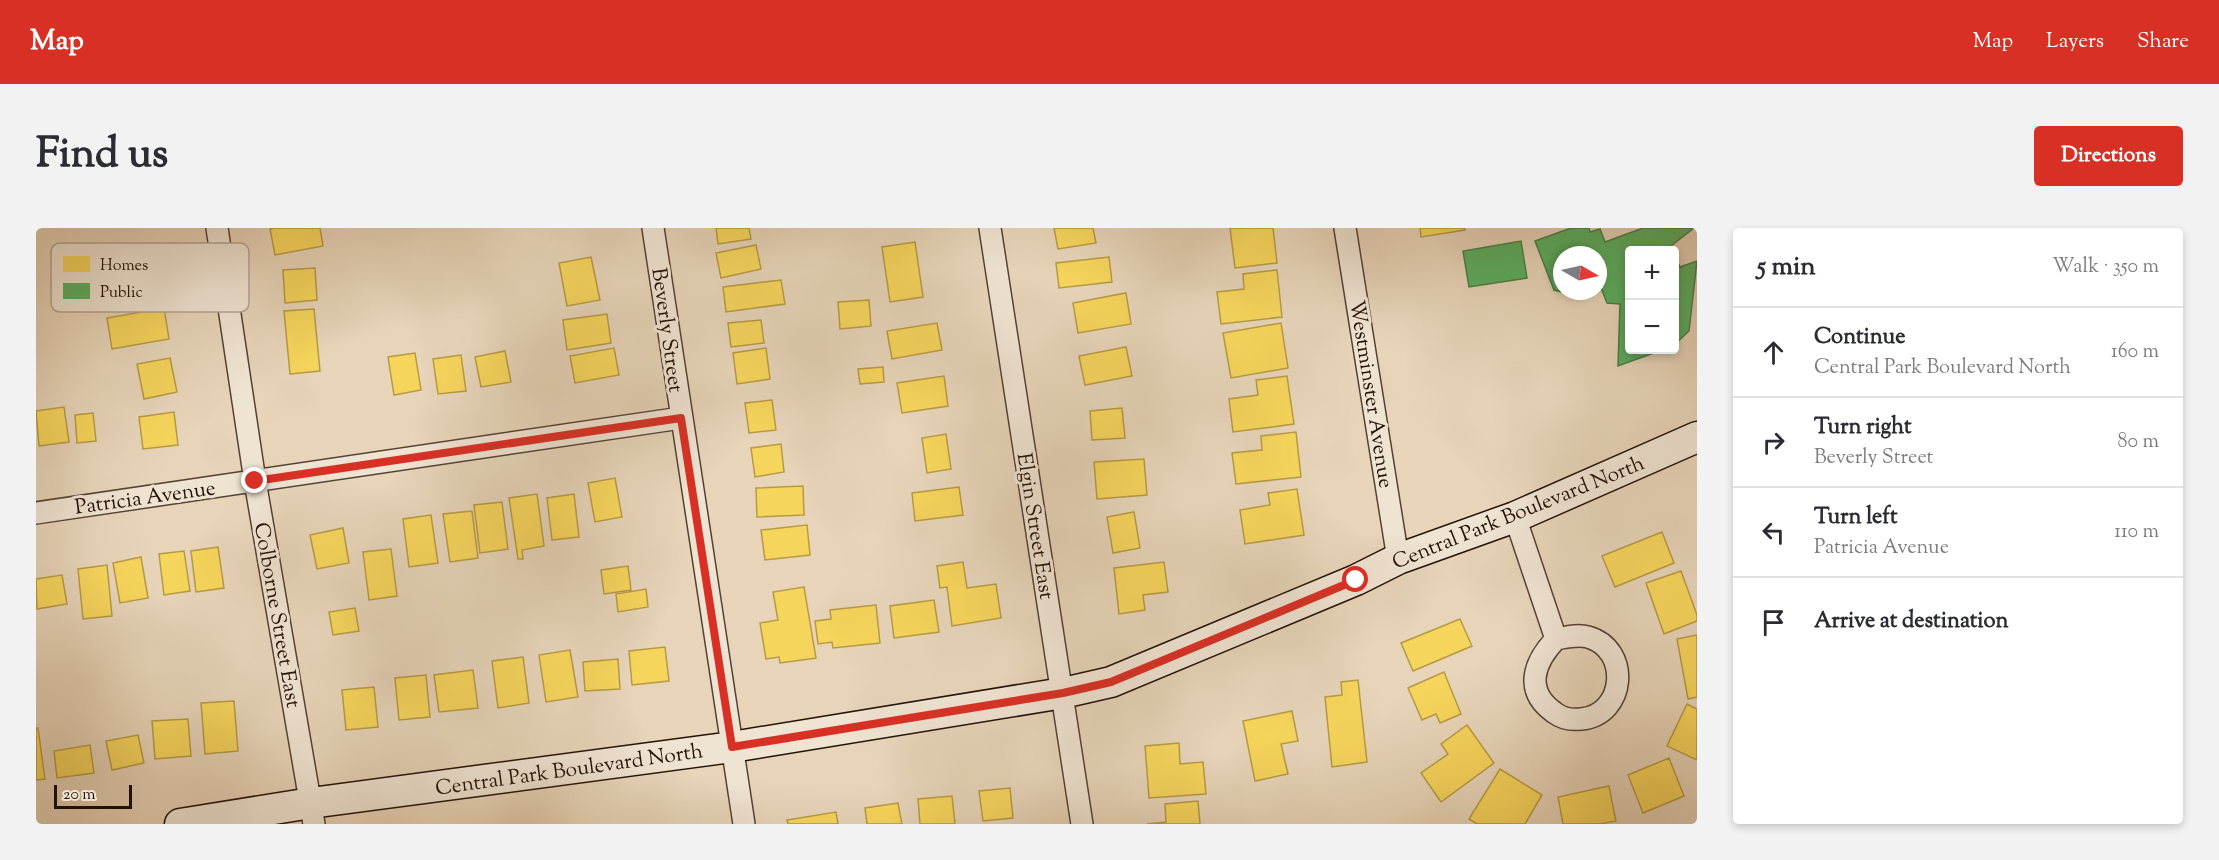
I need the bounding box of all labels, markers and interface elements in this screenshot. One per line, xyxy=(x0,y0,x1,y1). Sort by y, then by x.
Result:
text: Map xyxy=(30,22,84,62)
text: Map xyxy=(1973,27,2013,57)
text: Layers xyxy=(2046,27,2104,57)
text: Share xyxy=(2137,27,2189,57)
text: Find us xyxy=(36,126,168,186)
button: Directions xyxy=(2034,126,2183,186)
legend xyxy=(51,243,249,312)
north arrow xyxy=(1553,246,1607,300)
map controls xyxy=(1625,246,1679,354)
button: + xyxy=(1625,246,1679,300)
text: 5 min xyxy=(1757,249,1816,286)
text: Walk · 350 m xyxy=(2052,253,2159,282)
text: Homes xyxy=(100,255,148,278)
street label: Beverly Street xyxy=(642,266,690,394)
text: Public xyxy=(100,282,143,305)
street label: Westminster Avenue xyxy=(1340,298,1400,490)
button: − xyxy=(1625,300,1679,354)
text: Continue xyxy=(1814,322,1905,354)
icon: ahead xyxy=(1757,336,1790,369)
text: 160 m xyxy=(2111,338,2159,367)
text: Central Park Boulevard North xyxy=(1814,354,2071,383)
text: Turn right xyxy=(1814,412,1911,444)
icon: right xyxy=(1757,426,1790,459)
text: 80 m xyxy=(2118,428,2159,457)
text: Beverly Street xyxy=(1814,444,1933,473)
street label: Central Park Boulevard North xyxy=(1388,449,1649,578)
street label: Elgin Street East xyxy=(1008,451,1060,602)
route end xyxy=(241,467,267,493)
street label: Patricia Avenue xyxy=(73,474,218,524)
text: Turn left xyxy=(1814,502,1897,534)
icon: left xyxy=(1757,516,1790,549)
text: 110 m xyxy=(2114,518,2159,547)
street label: Colborne Street East xyxy=(245,520,307,710)
text: Patricia Avenue xyxy=(1814,534,1949,563)
route start xyxy=(1342,566,1368,592)
icon: arrive xyxy=(1757,606,1790,639)
text: Arrive at destination xyxy=(1814,606,2009,638)
street label: Central Park Boulevard North xyxy=(434,737,705,805)
scale bar xyxy=(54,782,132,810)
text: 20 m xyxy=(63,784,96,807)

